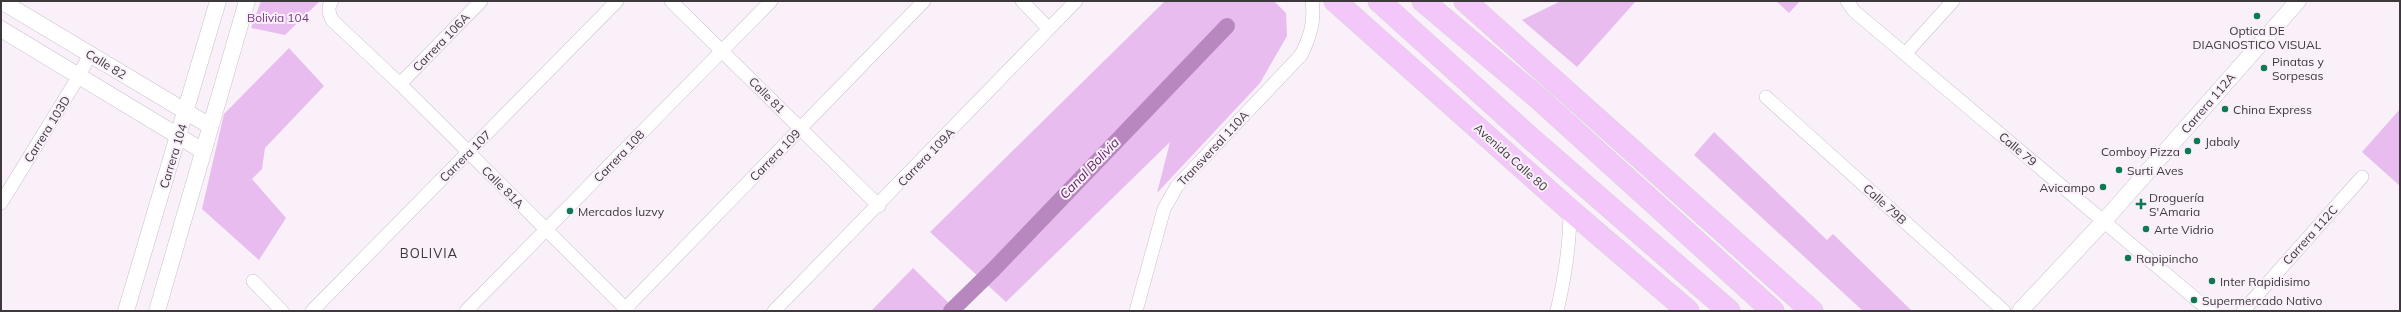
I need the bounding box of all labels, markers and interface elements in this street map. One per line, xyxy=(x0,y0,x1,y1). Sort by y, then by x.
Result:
park label: Bolivia 104 xyxy=(247,10,309,25)
street label: Carrera 106A xyxy=(409,10,473,74)
marker: Optica DE DIAGNOSTICO VISUAL xyxy=(2252,11,2262,21)
place label: Optica DE DIAGNOSTICO VISUAL xyxy=(2193,23,2322,52)
street label: Calle 82 xyxy=(83,46,129,82)
place label: Pinatas y Sorpesas xyxy=(2272,54,2324,83)
marker: Pinatas y Sorpesas xyxy=(2259,63,2269,73)
street label: Carrera 112A xyxy=(2178,69,2239,136)
street label: Calle 81 xyxy=(746,74,788,116)
street label: Carrera 103D xyxy=(21,93,73,165)
place label: China Express xyxy=(2233,102,2312,117)
marker: China Express xyxy=(2220,104,2230,114)
street label: Transversal 110A xyxy=(1174,107,1252,189)
street label: Avenida Calle 80 xyxy=(1471,120,1551,194)
street label: Carrera 104 xyxy=(156,122,190,190)
street label: Carrera 109A xyxy=(894,125,958,189)
street label: Carrera 109 xyxy=(746,126,804,184)
street label: Carrera 107 xyxy=(436,127,494,185)
street label: Carrera 108 xyxy=(590,127,648,185)
street label: Calle 79 xyxy=(1996,129,2040,169)
water label: Canal Bolivia xyxy=(1056,134,1122,202)
place label: Jabaly xyxy=(2205,134,2240,149)
marker: Jabaly xyxy=(2192,136,2202,146)
place label: Comboy Pizza xyxy=(2101,144,2180,159)
marker: Comboy Pizza xyxy=(2183,146,2193,156)
street label: Calle 81A xyxy=(479,163,527,211)
place label: Surti Aves xyxy=(2127,163,2184,178)
marker: Surti Aves xyxy=(2114,165,2124,175)
place label: Avicampo xyxy=(2040,180,2095,195)
street label: Calle 79B xyxy=(1860,181,1910,227)
marker: Avicampo xyxy=(2098,182,2108,192)
place label: Droguería S'Amaria xyxy=(2149,190,2204,219)
marker: Droguería S'Amaria xyxy=(2136,199,2146,209)
street label: Carrera 112C xyxy=(2279,202,2341,268)
place label: Mercados luzvy xyxy=(578,204,665,219)
marker: Mercados luzvy xyxy=(565,206,575,216)
place label: Arte Vidrio xyxy=(2154,222,2214,237)
marker: Arte Vidrio xyxy=(2141,224,2151,234)
district label: BOLIVIA xyxy=(400,245,458,261)
place label: Rapipincho xyxy=(2136,251,2199,266)
marker: Rapipincho xyxy=(2123,253,2133,263)
place label: Inter Rapidisimo xyxy=(2220,274,2310,289)
marker: Inter Rapidisimo xyxy=(2207,276,2217,286)
place label: Supermercado Nativo xyxy=(2202,293,2323,308)
marker: Supermercado Nativo xyxy=(2189,295,2199,305)

